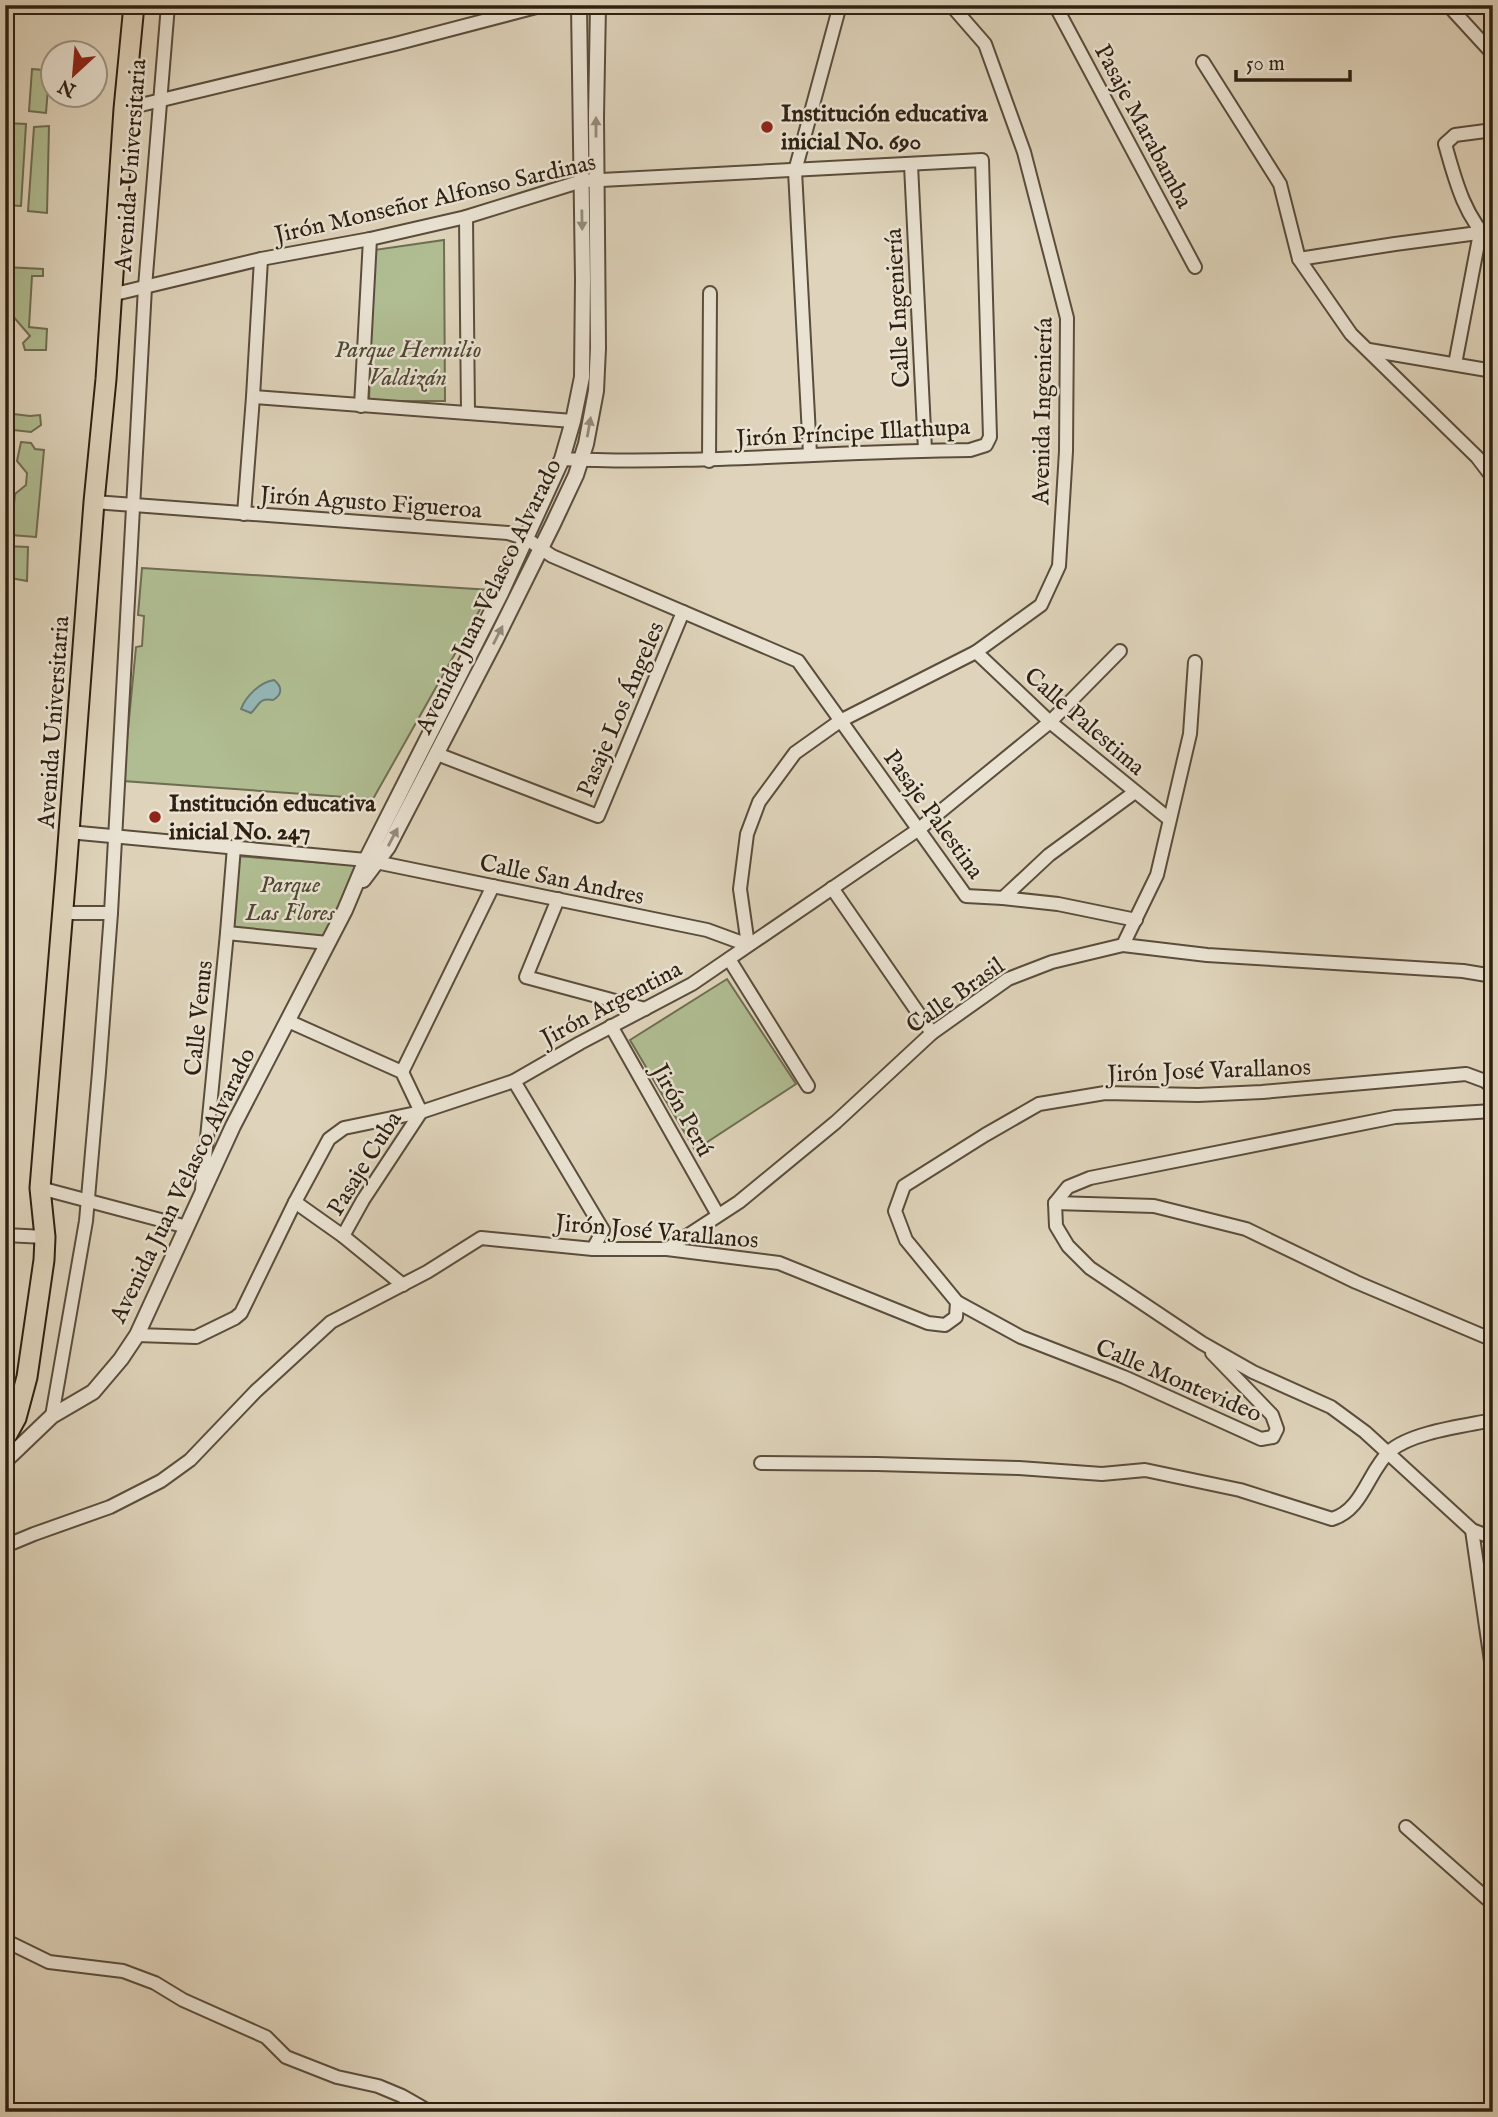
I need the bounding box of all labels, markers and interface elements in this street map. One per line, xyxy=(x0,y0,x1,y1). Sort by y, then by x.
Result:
north arrow xyxy=(38,38,108,108)
scale bar xyxy=(1236,38,1349,82)
street label: Pasaje Marabamba xyxy=(1086,39,1199,215)
text: 50 m xyxy=(1246,51,1285,78)
street label: Avenida Universitaria xyxy=(109,57,154,273)
text: N xyxy=(54,73,81,102)
place label: Institución educativa inicial No. 690 xyxy=(781,99,988,158)
one-way arrow xyxy=(590,116,602,138)
marker: Institución educativa inicial No. 690 xyxy=(759,119,775,135)
street label: Jirón Monseñor Alfonso Sardinas xyxy=(269,147,599,252)
one-way arrow xyxy=(577,210,588,232)
street label: Calle Ingeniería xyxy=(879,227,918,388)
street label: Avenida Ingeniería xyxy=(1026,316,1061,506)
park label: Parque Hermilio Valdizán xyxy=(335,335,481,394)
street label: Jirón Príncipe Illathupa xyxy=(732,412,971,455)
one-way arrow xyxy=(584,416,595,438)
street label: Avenida Juan Velasco Alvarado xyxy=(409,454,570,740)
street label: Jirón Agusto Figueroa xyxy=(256,480,484,527)
street label: Avenida Universitaria xyxy=(32,614,77,830)
street label: Pasaje Los Ángeles xyxy=(570,617,672,802)
one-way arrow xyxy=(492,625,503,645)
street label: Calle Palestima xyxy=(1017,661,1151,784)
street label: Pasaje Palestina xyxy=(875,744,991,886)
place label: Institución educativa inicial No. 247 xyxy=(169,789,376,848)
marker: Institución educativa inicial No. 247 xyxy=(147,809,163,825)
one-way arrow xyxy=(387,827,399,846)
street label: Calle San Andres xyxy=(477,848,647,913)
park label: Parque Las Flores xyxy=(244,870,336,929)
street label: Calle Brasil xyxy=(901,951,1012,1041)
street label: Jirón Argentina xyxy=(533,954,688,1056)
street label: Calle Venus xyxy=(178,959,221,1077)
street label: Avenida Juan Velasco Alvarado xyxy=(103,1043,264,1329)
street label: Jirón José Varallanos xyxy=(1104,1052,1311,1091)
street label: Jirón Perú xyxy=(642,1056,720,1163)
street label: Pasaje Cuba xyxy=(321,1105,410,1222)
street label: Jirón José Varallanos xyxy=(551,1208,760,1257)
street label: Calle Montevideo xyxy=(1091,1332,1266,1430)

